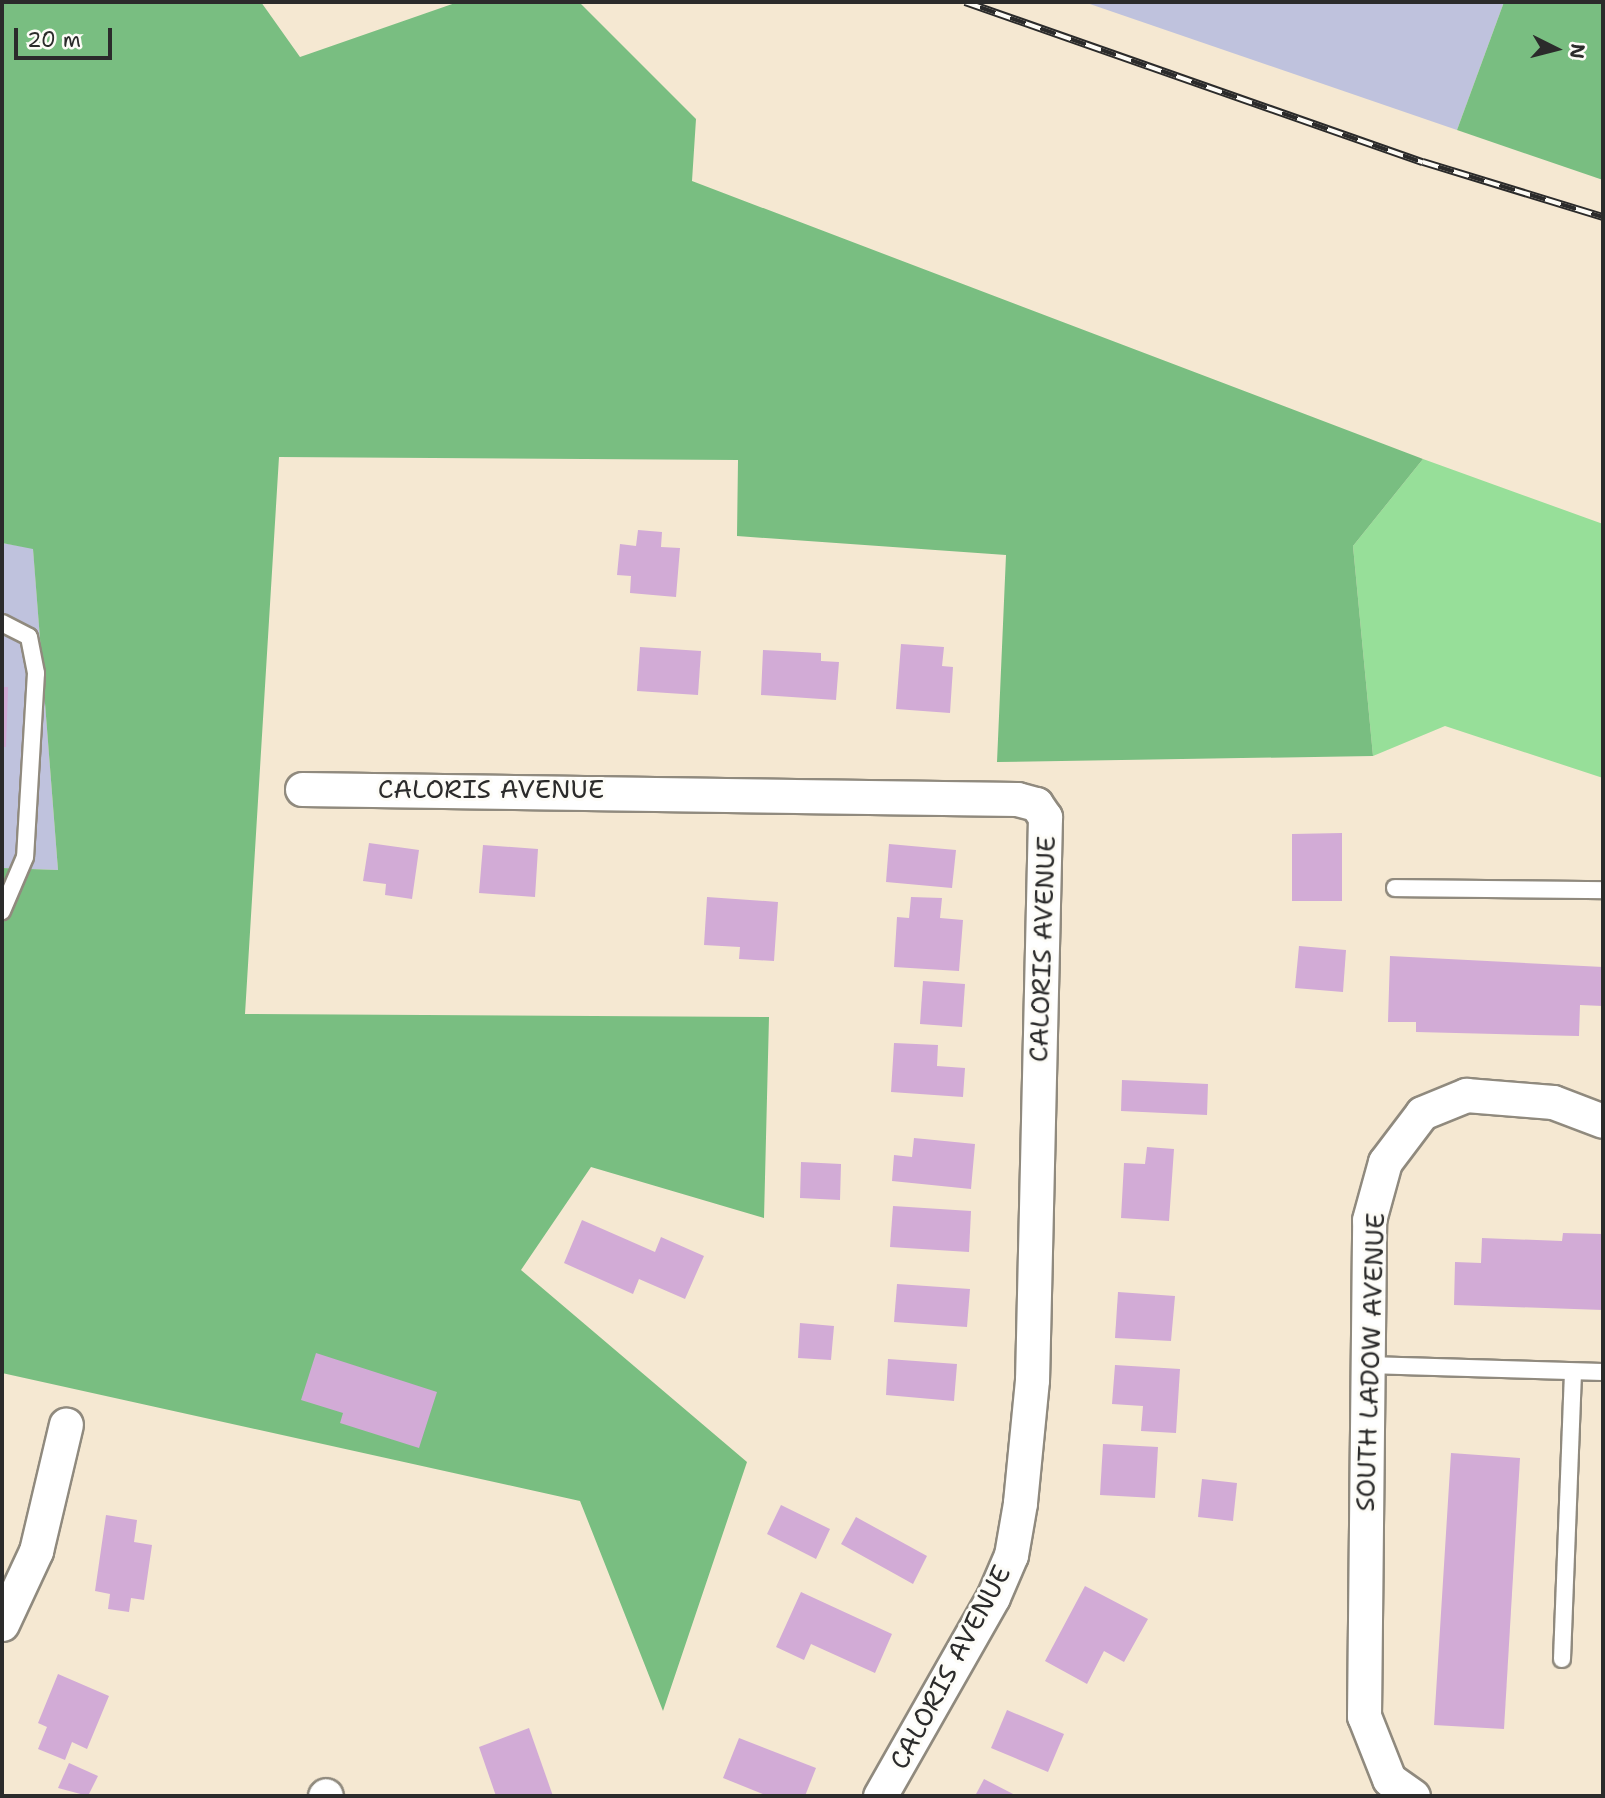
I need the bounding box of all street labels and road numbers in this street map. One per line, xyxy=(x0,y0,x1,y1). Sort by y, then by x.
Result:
street label: CALORIS AVENUE xyxy=(378,773,604,805)
street label: CALORIS AVENUE xyxy=(1022,835,1062,1063)
street label: SOUTH LADOW AVENUE xyxy=(1349,1212,1391,1512)
street label: CALORIS AVENUE xyxy=(883,1560,1017,1774)

